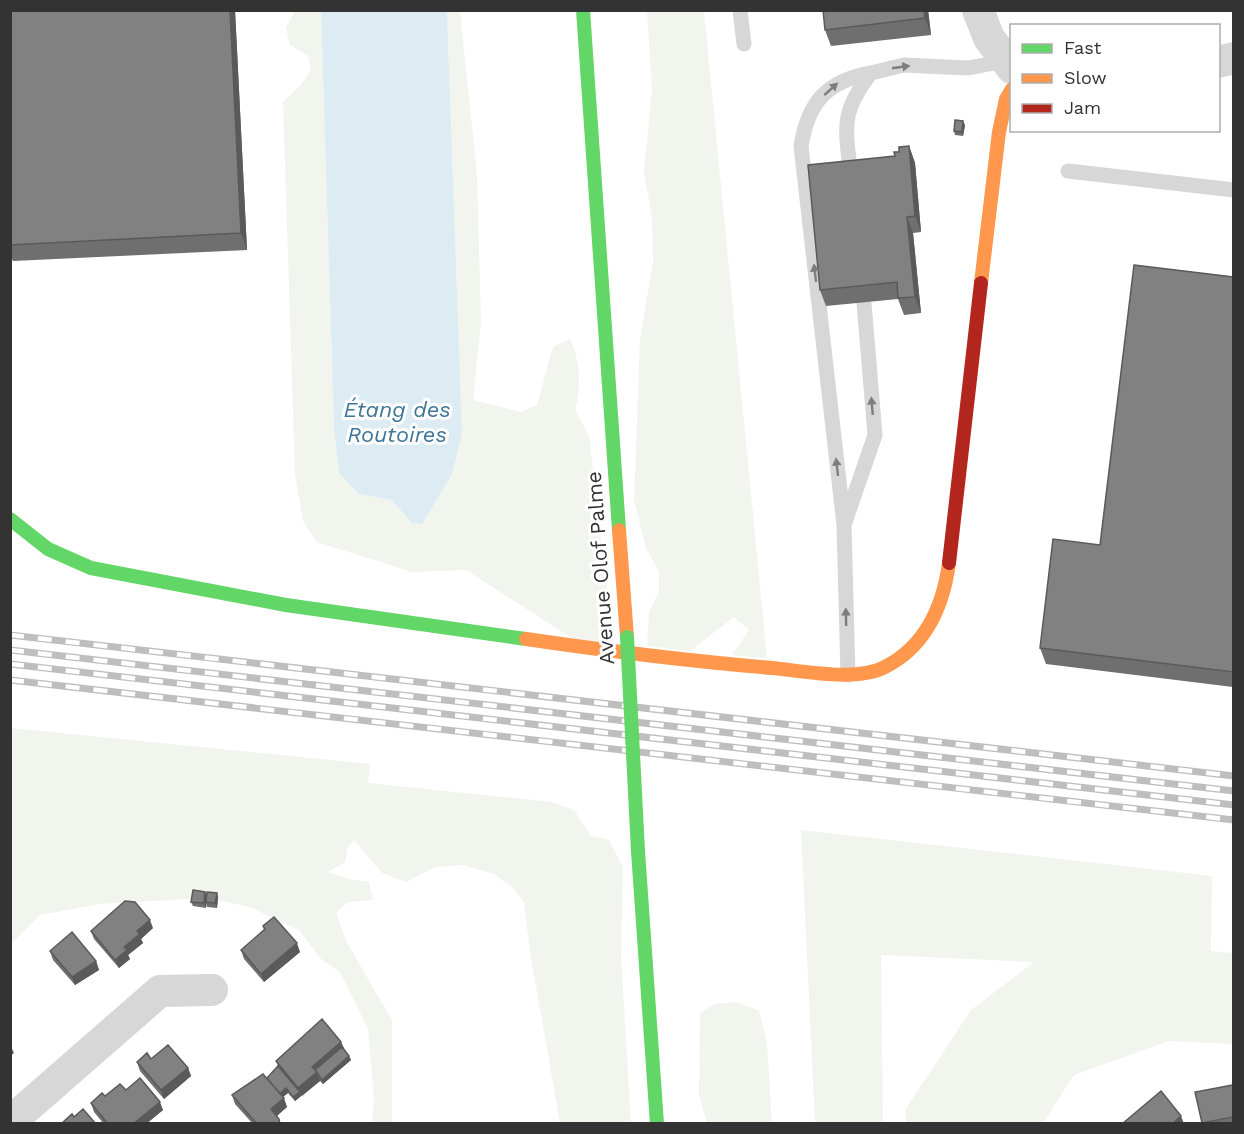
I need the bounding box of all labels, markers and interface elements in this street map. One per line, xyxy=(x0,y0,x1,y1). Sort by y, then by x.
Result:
legend xyxy=(1010,24,1220,132)
text: Fast xyxy=(1064,37,1102,58)
one-way arrow xyxy=(891,63,910,72)
text: Slow xyxy=(1064,67,1107,88)
one-way arrow xyxy=(824,82,839,96)
text: Jam xyxy=(1064,97,1101,118)
one-way arrow xyxy=(810,264,820,283)
one-way arrow xyxy=(867,396,877,415)
water label: Étang des Routoires xyxy=(343,397,451,447)
one-way arrow xyxy=(833,458,842,477)
street label: Avenue Olof Palme xyxy=(581,470,619,666)
one-way arrow xyxy=(841,607,851,626)

